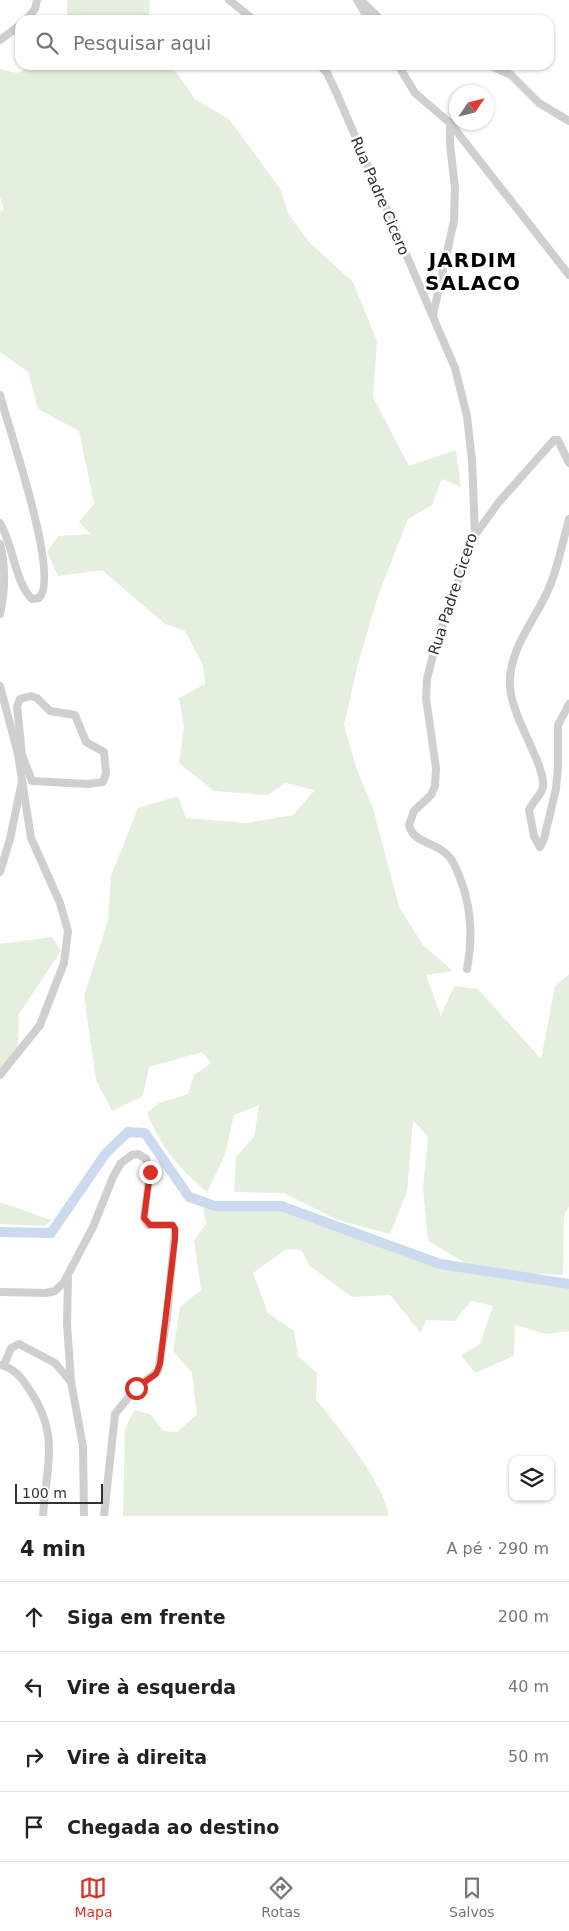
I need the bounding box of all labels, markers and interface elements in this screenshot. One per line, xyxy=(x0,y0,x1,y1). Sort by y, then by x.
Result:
search box xyxy=(15,15,554,70)
icon: search xyxy=(33,29,61,57)
text: Pesquisar aqui xyxy=(73,32,211,54)
north arrow xyxy=(449,85,494,130)
street label: Rua Padre Cicero xyxy=(347,134,413,258)
district label: JARDIM SALACO xyxy=(425,248,521,295)
street label: Rua Padre Cicero xyxy=(425,531,481,657)
route end xyxy=(139,1161,162,1184)
route start xyxy=(125,1377,148,1400)
map controls xyxy=(509,1456,554,1501)
button: layers xyxy=(509,1456,554,1501)
scale bar xyxy=(15,1481,102,1504)
text: 100 m xyxy=(22,1485,67,1501)
text: 4 min xyxy=(20,1537,86,1561)
text: A pé · 290 m xyxy=(447,1539,549,1558)
icon: ahead xyxy=(20,1603,48,1631)
text: Siga em frente xyxy=(67,1606,226,1628)
text: 200 m xyxy=(498,1607,549,1626)
icon: left xyxy=(20,1673,48,1701)
text: Vire à esquerda xyxy=(67,1676,236,1698)
text: 40 m xyxy=(508,1677,549,1696)
icon: right xyxy=(20,1743,48,1771)
text: Vire à direita xyxy=(67,1746,207,1768)
text: 50 m xyxy=(508,1747,549,1766)
icon: arrive xyxy=(20,1813,48,1841)
text: Chegada ao destino xyxy=(67,1816,279,1838)
tab: Mapa xyxy=(74,1874,113,1920)
tab: Rotas xyxy=(261,1874,300,1920)
tab: Salvos xyxy=(449,1874,495,1920)

